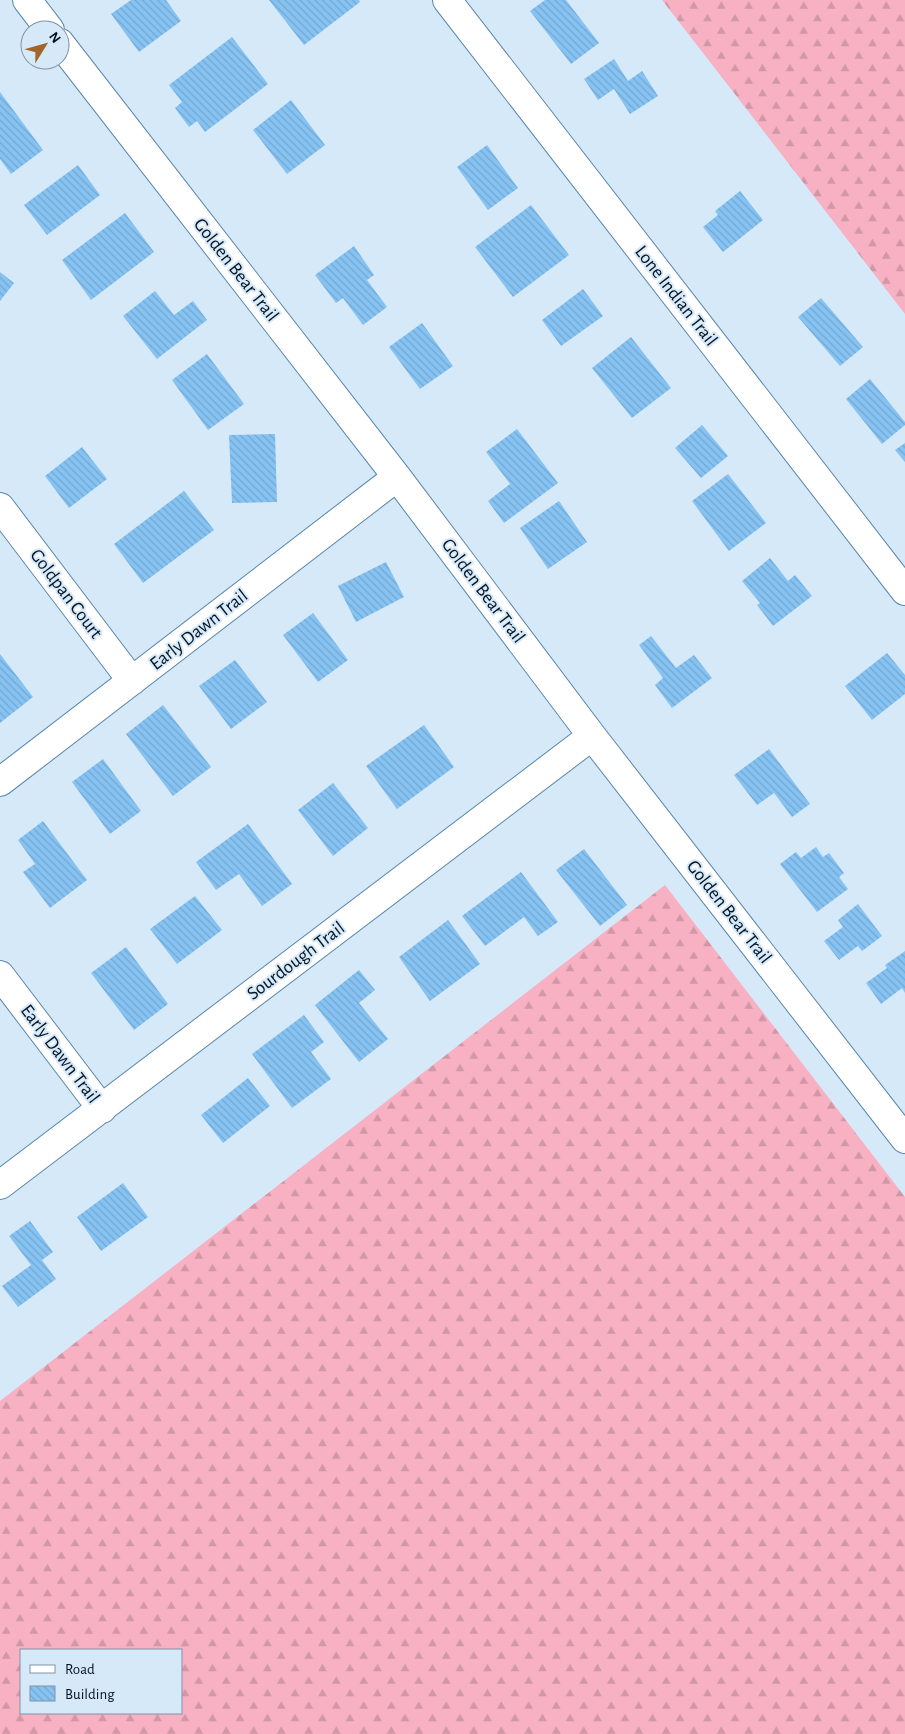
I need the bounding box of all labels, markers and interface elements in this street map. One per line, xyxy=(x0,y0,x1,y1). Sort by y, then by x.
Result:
north arrow xyxy=(20,20,70,70)
text: N xyxy=(46,30,63,46)
street label: Golden Bear Trail xyxy=(190,215,282,325)
street label: Lone Indian Trail xyxy=(631,242,721,350)
street label: Golden Bear Trail xyxy=(438,535,528,647)
street label: Goldpan Court xyxy=(26,546,106,642)
street label: Early Dawn Trail xyxy=(147,586,251,674)
street label: Golden Bear Trail xyxy=(683,857,775,967)
street label: Sourdough Trail xyxy=(244,918,348,1004)
street label: Early Dawn Trail xyxy=(17,1001,103,1107)
legend xyxy=(20,1649,182,1714)
text: Road xyxy=(65,1662,95,1677)
text: Building xyxy=(65,1687,115,1702)

